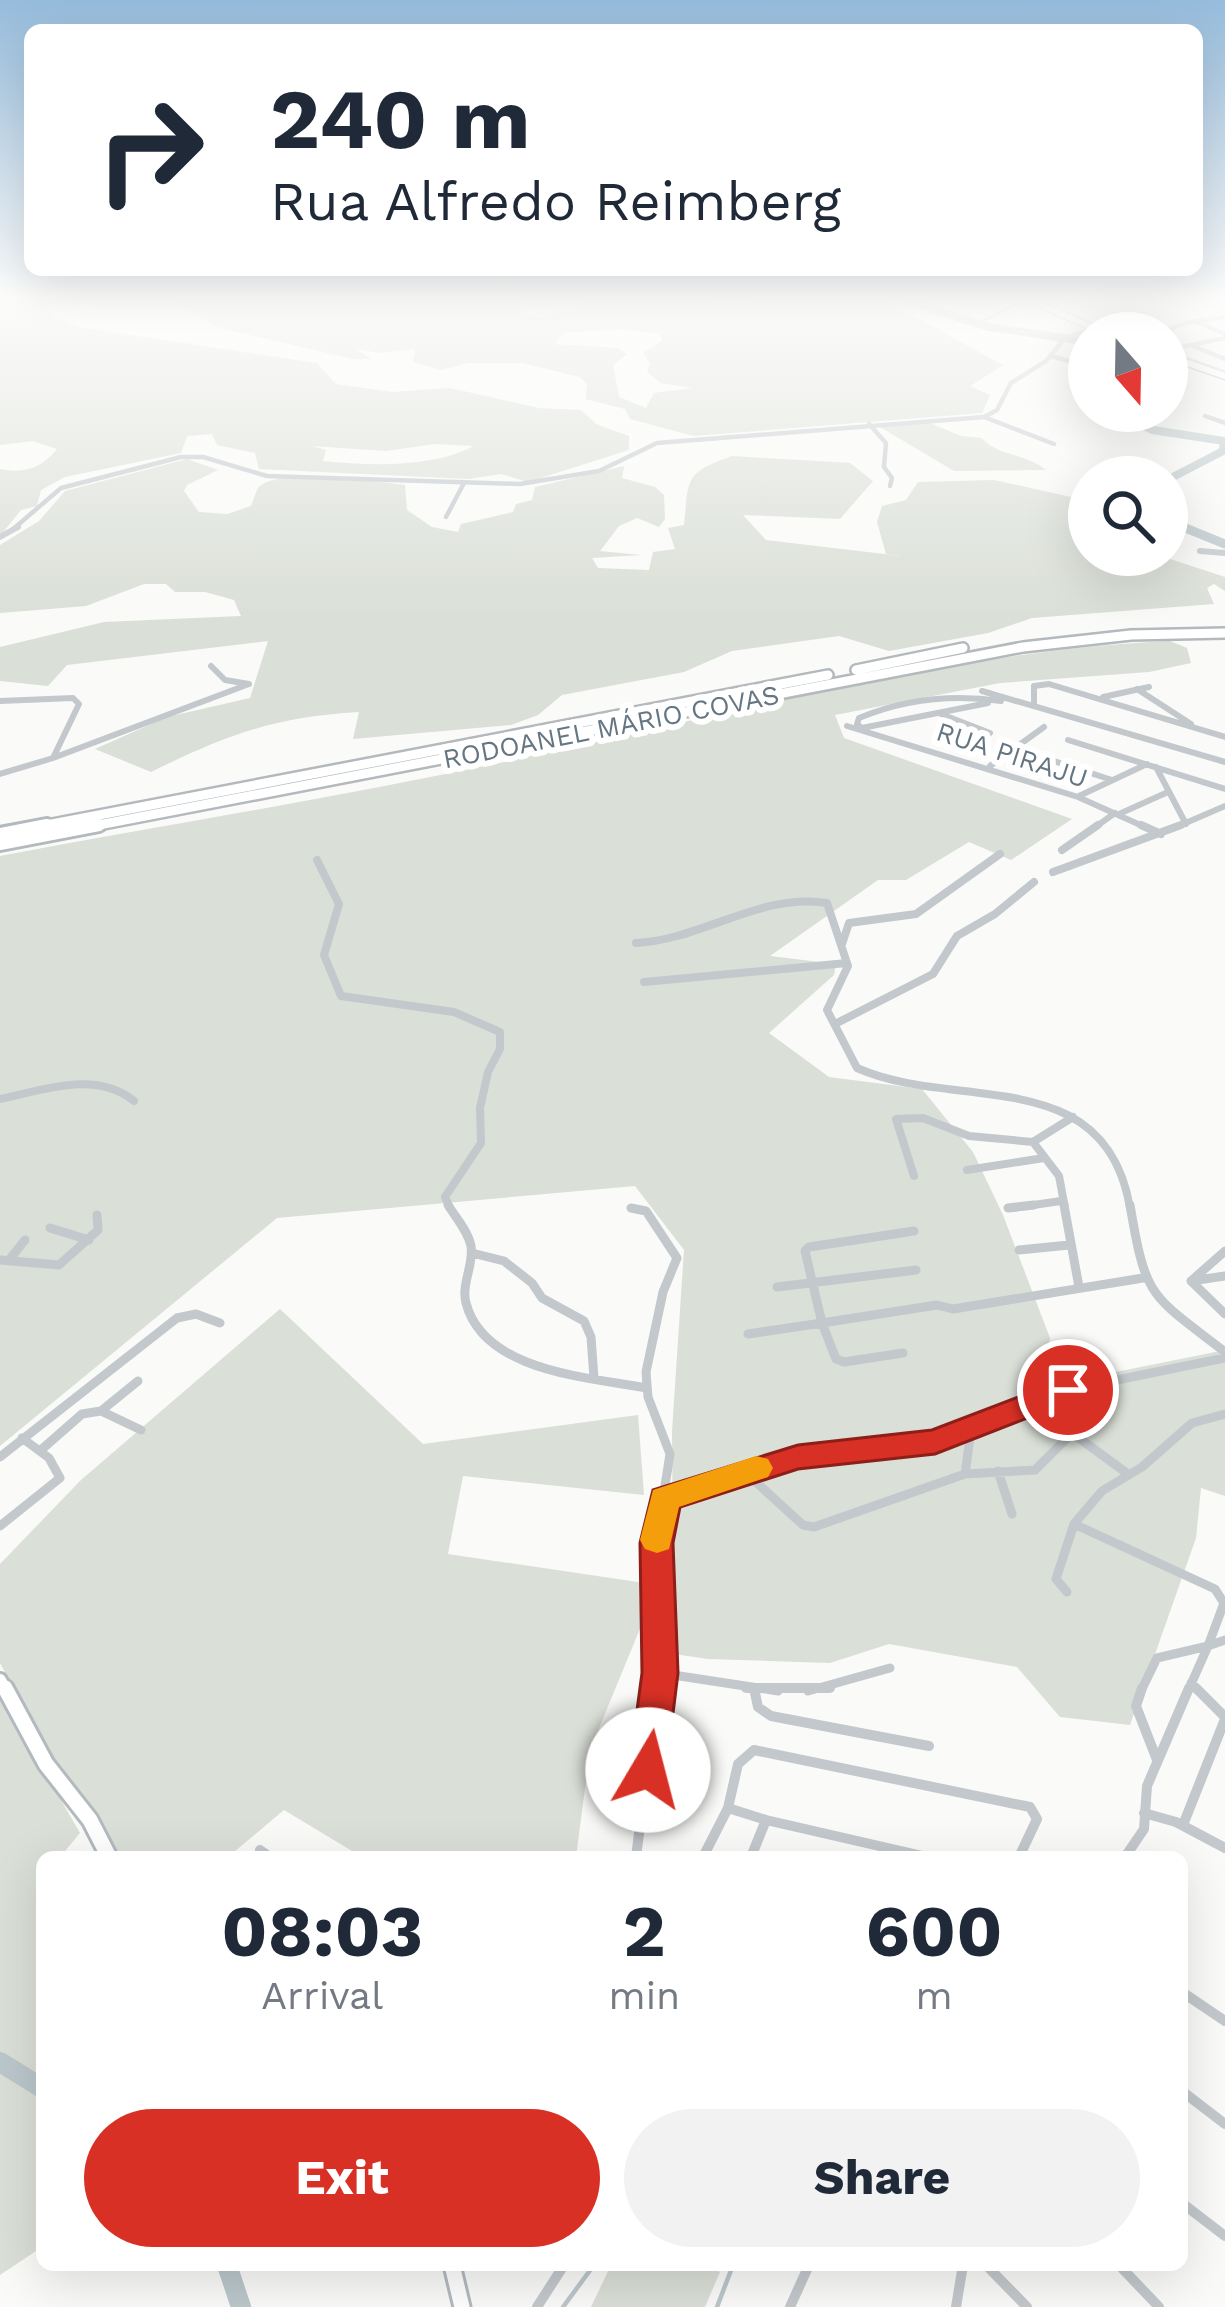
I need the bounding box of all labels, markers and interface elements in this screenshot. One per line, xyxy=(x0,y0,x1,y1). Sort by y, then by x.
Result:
text: 240 m xyxy=(270,70,531,168)
icon: right xyxy=(72,72,228,228)
text: Rua Alfredo Reimberg xyxy=(270,170,841,233)
north arrow xyxy=(1068,312,1188,432)
map controls xyxy=(1068,312,1188,576)
button: search xyxy=(1068,456,1188,576)
street label: RODOANEL MÁRIO COVAS xyxy=(440,679,782,775)
street label: RUA PIRAJU xyxy=(932,716,1092,794)
pin xyxy=(1017,1339,1119,1441)
icon: arrive xyxy=(1035,1357,1101,1423)
position arrow xyxy=(585,1707,711,1833)
text: 08:03 xyxy=(221,1889,423,1973)
text: 2 xyxy=(623,1889,666,1973)
text: 600 xyxy=(866,1889,1003,1973)
text: Arrival xyxy=(261,1973,383,2018)
text: min xyxy=(608,1973,680,2018)
text: m xyxy=(915,1973,953,2018)
button: Exit xyxy=(84,2109,600,2247)
button: Share xyxy=(624,2109,1140,2247)

